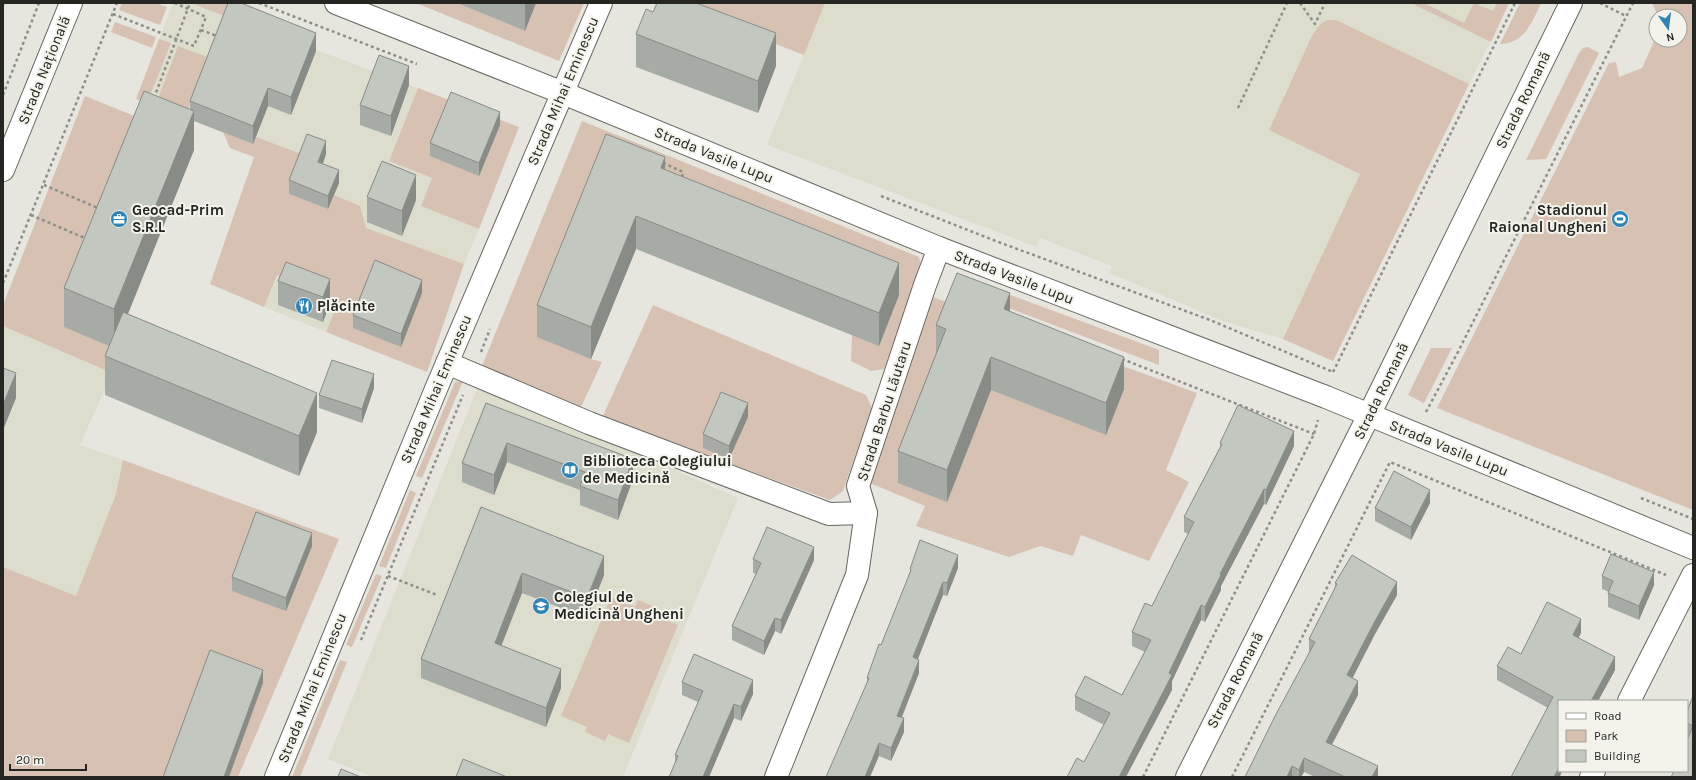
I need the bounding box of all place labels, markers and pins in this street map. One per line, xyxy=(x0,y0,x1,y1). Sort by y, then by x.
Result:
place label: Geocad-Prim S.R.L xyxy=(132,201,224,236)
place label: Stadionul Raional Ungheni xyxy=(1489,201,1607,236)
office icon: Geocad-Prim S.R.L xyxy=(109,209,129,229)
sports icon: Stadionul Raional Ungheni xyxy=(1610,209,1630,229)
restaurant icon: Plăcinte xyxy=(294,296,314,316)
place label: Plăcinte xyxy=(317,297,375,315)
place label: Biblioteca Colegiului de Medicină xyxy=(583,452,732,487)
library icon: Biblioteca Colegiului de Medicină xyxy=(560,460,580,480)
place label: Colegiul de Medicină Ungheni xyxy=(554,588,684,623)
school or university icon: Colegiul de Medicină Ungheni xyxy=(531,596,551,616)

